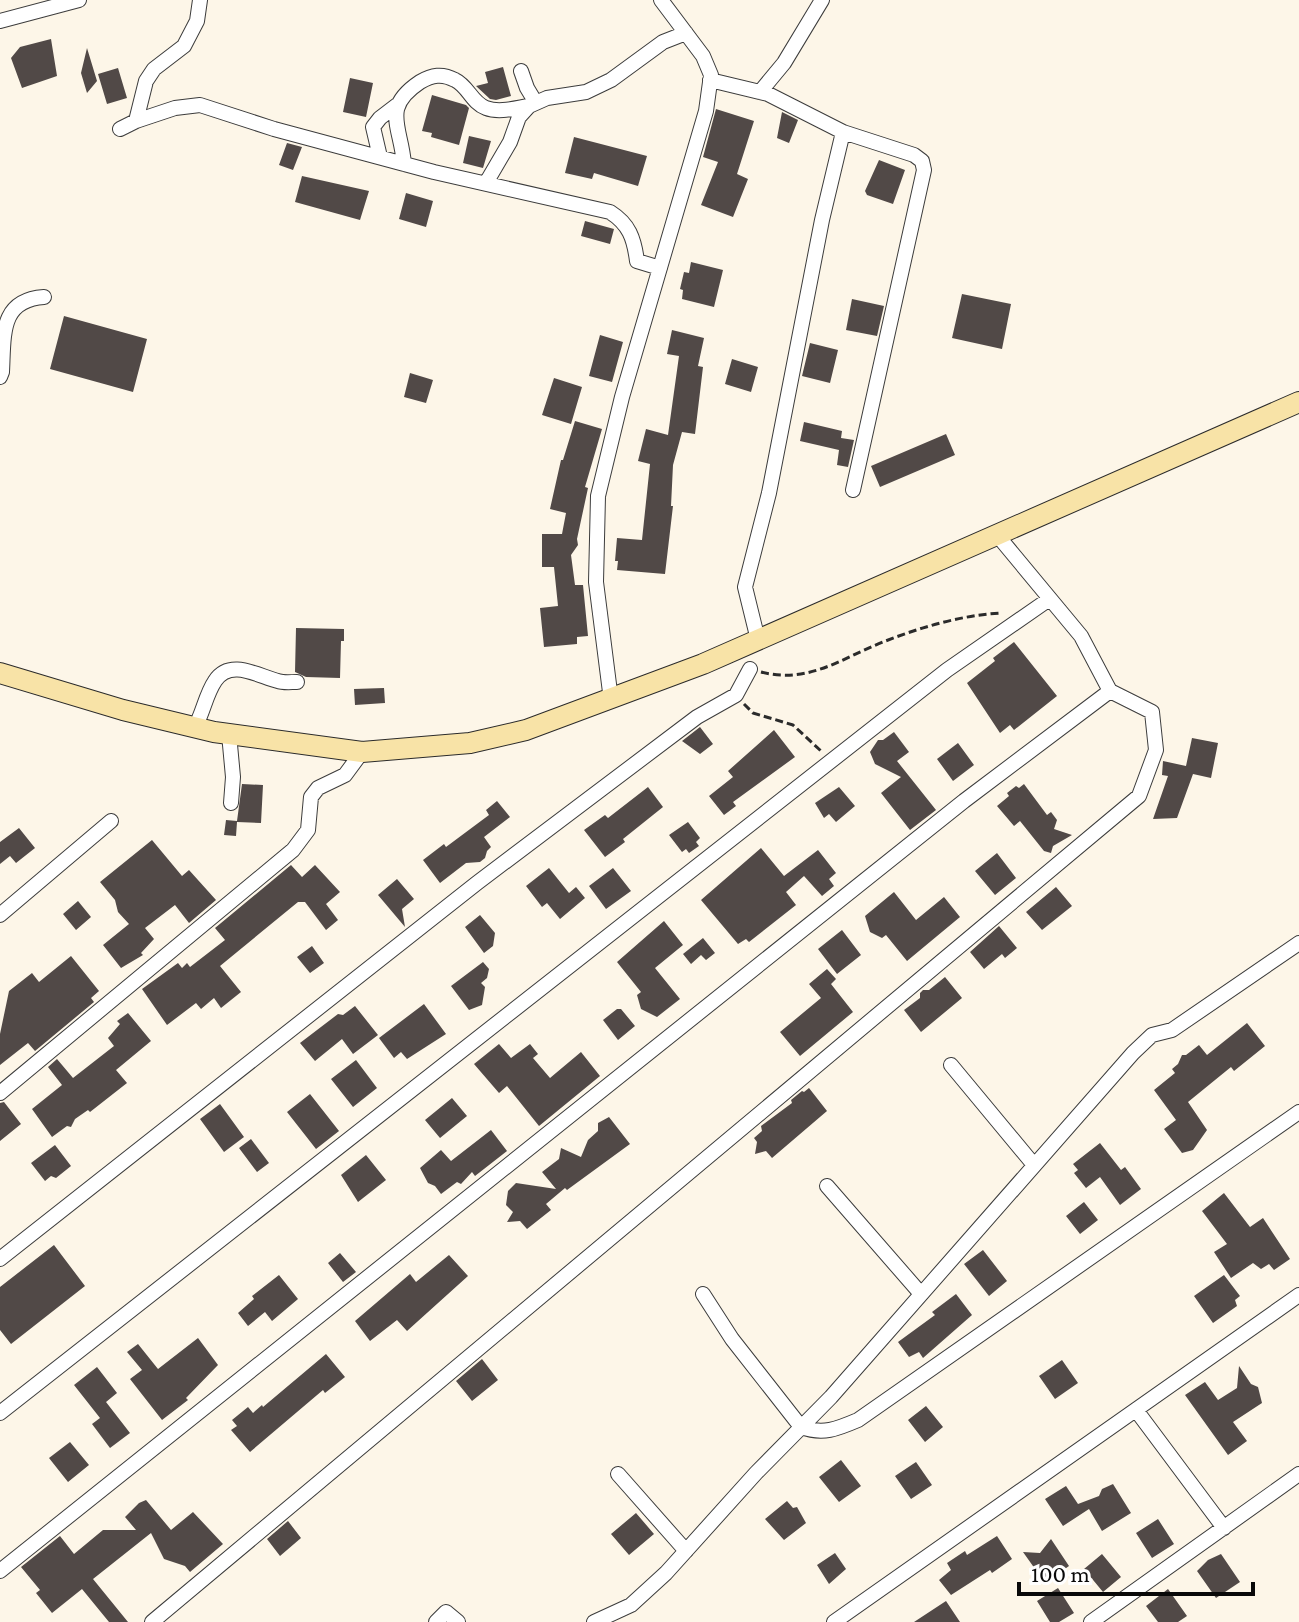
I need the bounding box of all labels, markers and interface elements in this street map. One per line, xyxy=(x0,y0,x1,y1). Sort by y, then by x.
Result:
scale bar xyxy=(1019,1546,1253,1596)
text: 100 m xyxy=(1031,1560,1090,1587)

